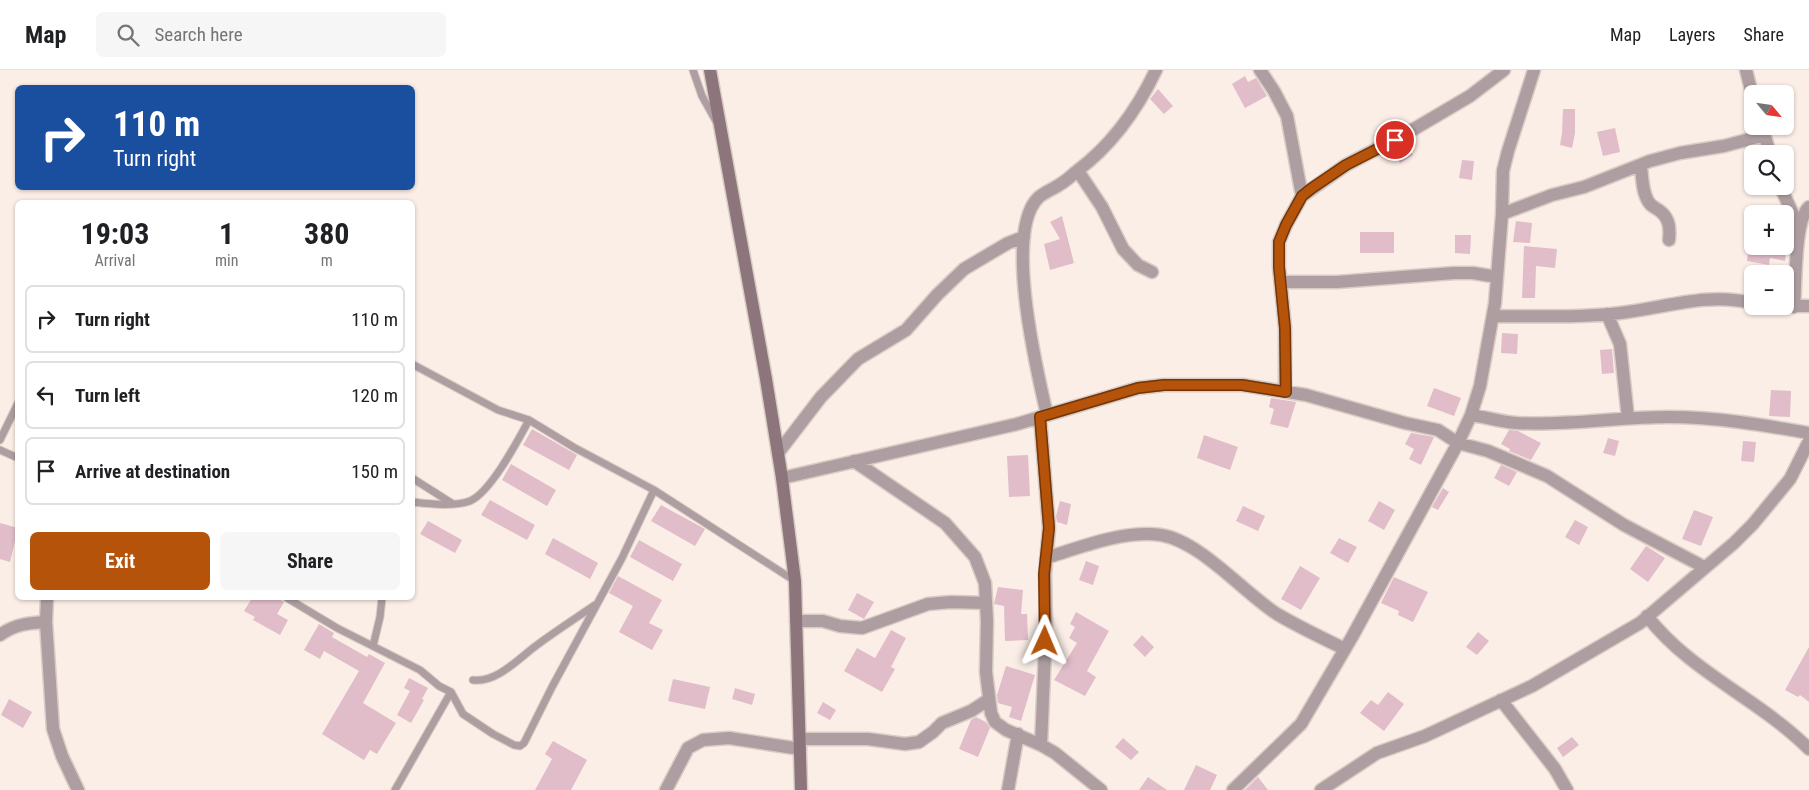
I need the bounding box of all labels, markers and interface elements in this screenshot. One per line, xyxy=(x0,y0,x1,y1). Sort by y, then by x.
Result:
search box xyxy=(96,12,446,57)
text: Map xyxy=(25,21,66,49)
icon: search xyxy=(114,21,142,49)
text: Search here xyxy=(154,23,243,46)
text: Map xyxy=(1610,24,1641,45)
text: Layers xyxy=(1669,24,1716,45)
text: Share xyxy=(1744,24,1784,45)
north arrow xyxy=(1744,85,1794,135)
map controls xyxy=(1744,85,1794,315)
text: 110 m xyxy=(113,104,200,145)
icon: right xyxy=(30,105,95,170)
pin xyxy=(1374,119,1416,161)
icon: arrive xyxy=(1381,126,1409,154)
button: search xyxy=(1744,145,1794,195)
text: Turn right xyxy=(113,146,196,171)
button: + xyxy=(1744,205,1794,255)
text: 19:03 xyxy=(81,216,149,251)
text: 1 xyxy=(219,216,234,251)
text: 380 xyxy=(304,216,349,251)
text: Arrival xyxy=(95,251,135,270)
text: min xyxy=(215,251,238,270)
text: m xyxy=(321,251,333,270)
button: − xyxy=(1744,265,1794,315)
icon: right xyxy=(32,305,60,333)
text: Turn right xyxy=(75,308,150,331)
text: 110 m xyxy=(351,308,398,331)
icon: left xyxy=(32,381,60,409)
text: Turn left xyxy=(75,384,140,407)
text: 120 m xyxy=(351,384,398,407)
icon: arrive xyxy=(32,457,60,485)
text: Arrive at destination xyxy=(75,460,230,483)
text: 150 m xyxy=(351,460,398,483)
button: Exit xyxy=(30,532,210,590)
button: Share xyxy=(220,532,400,590)
position arrow xyxy=(1018,614,1070,666)

